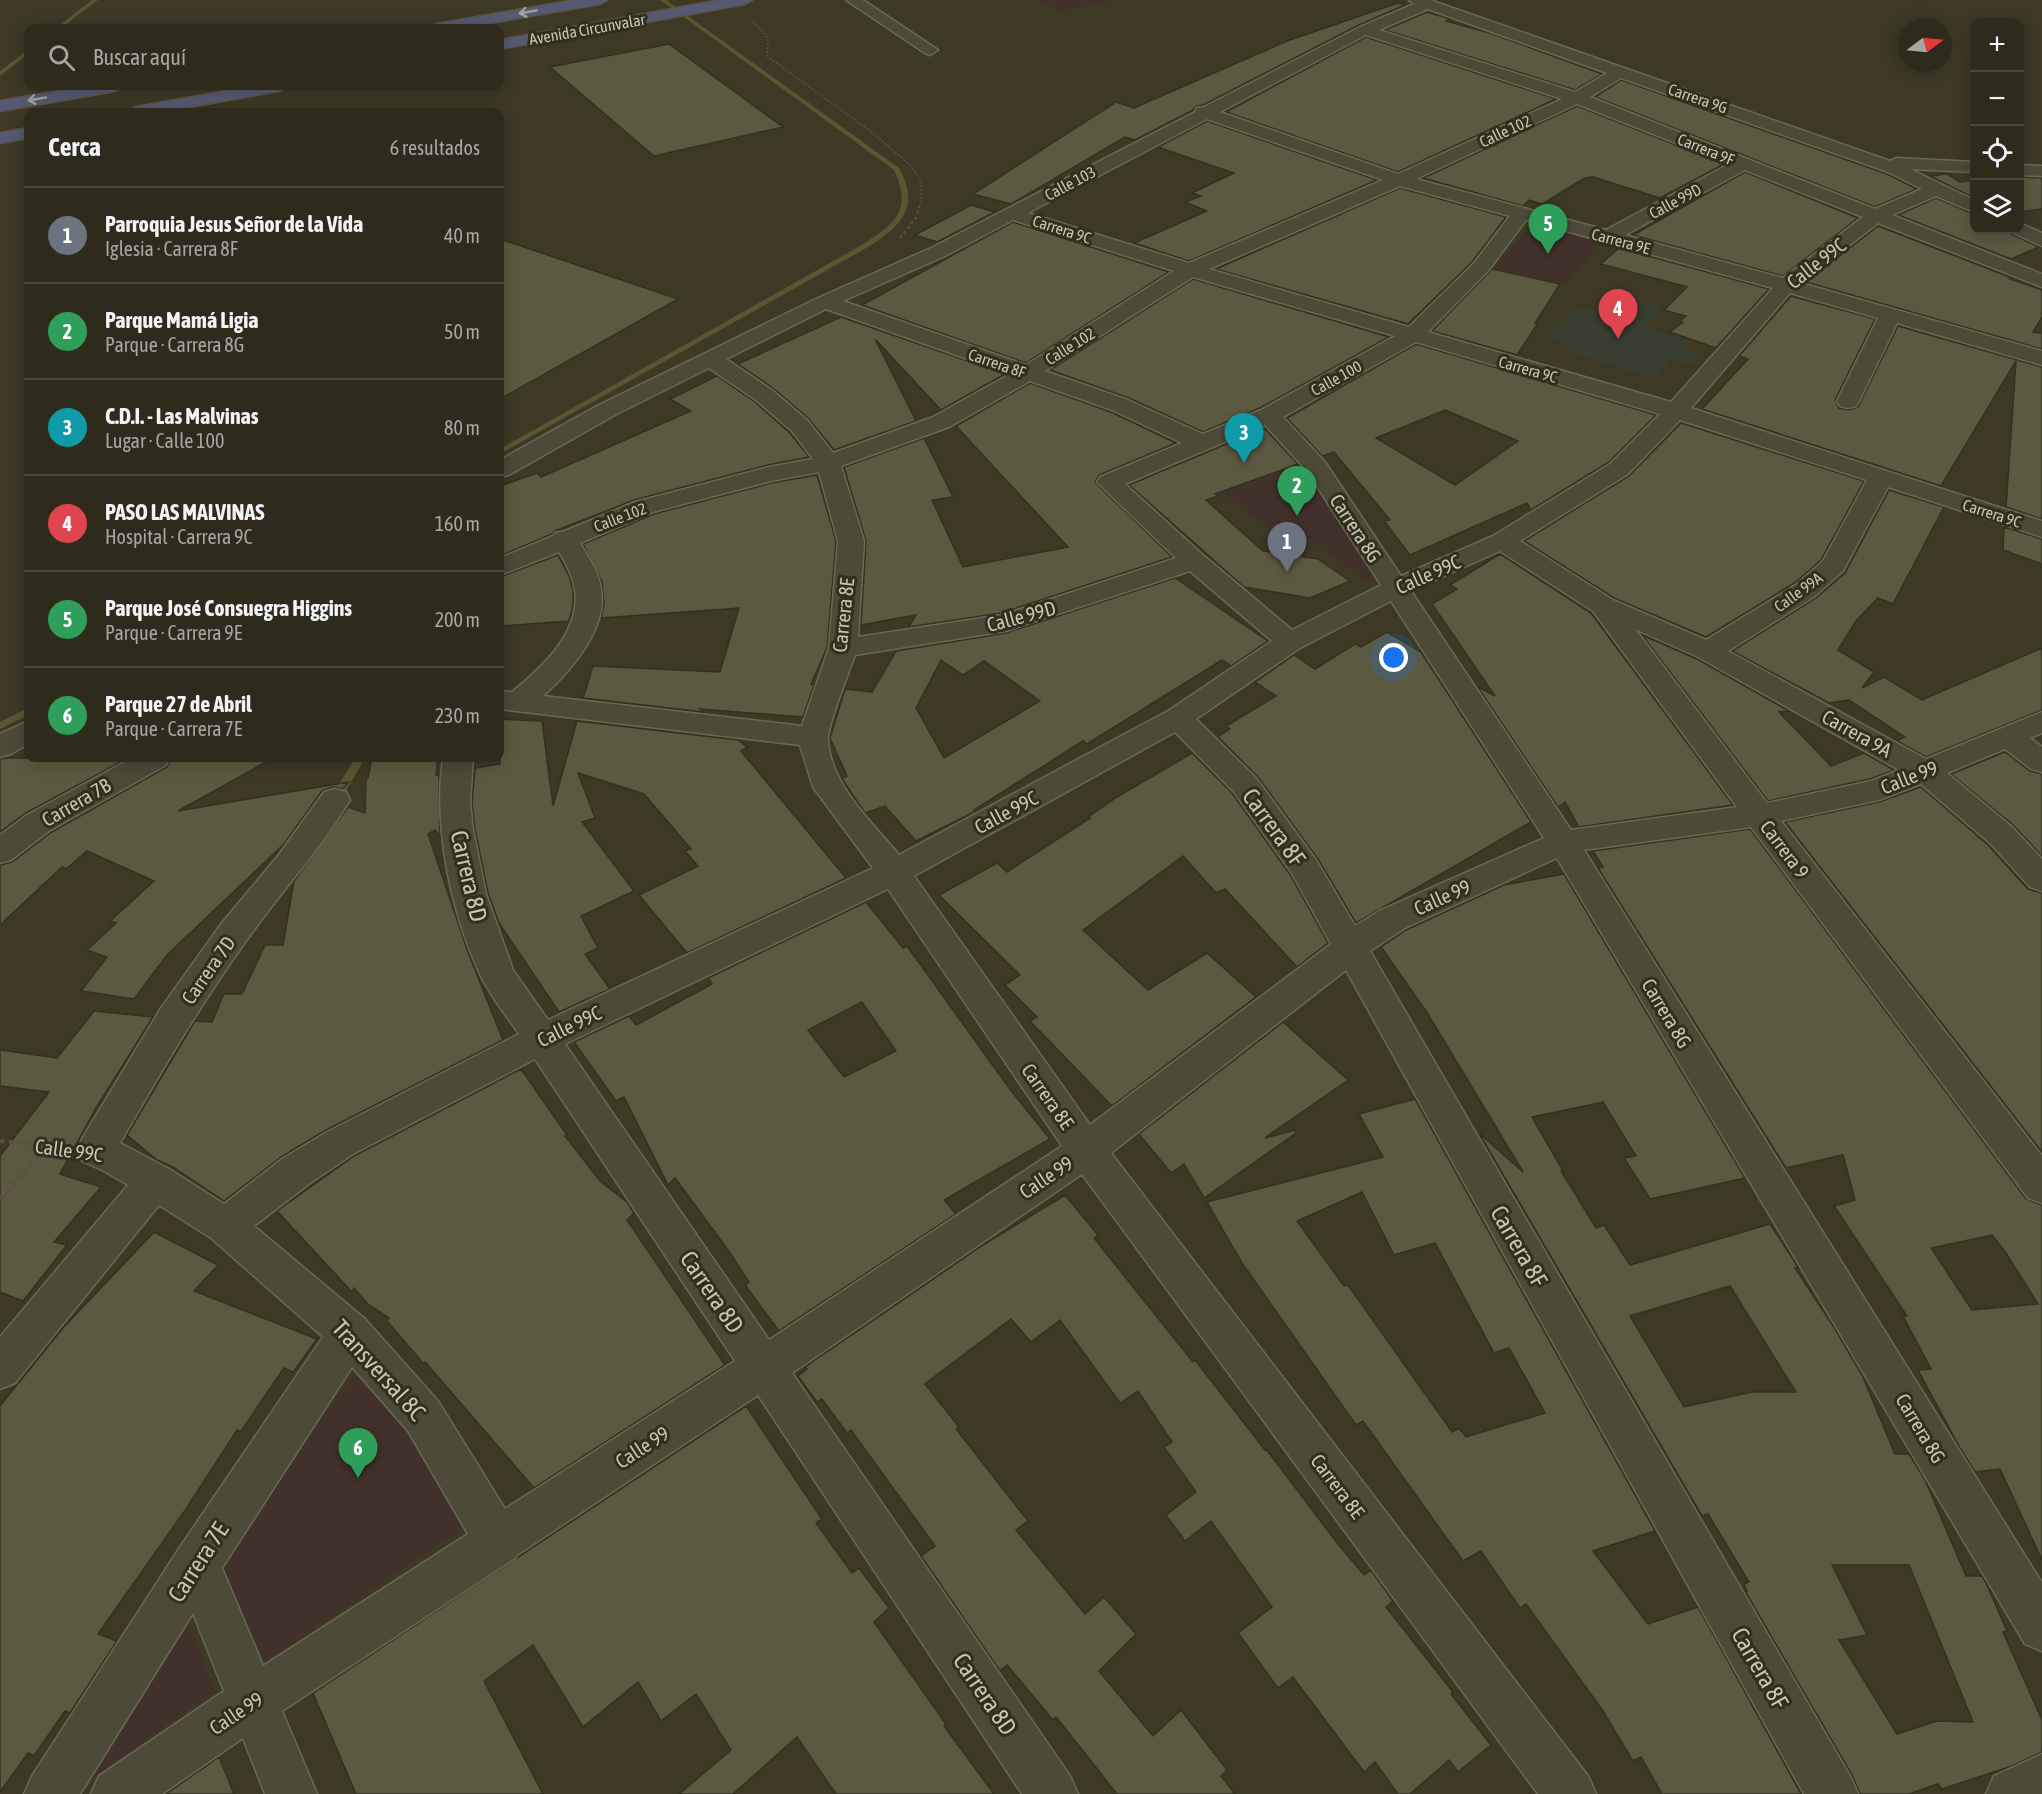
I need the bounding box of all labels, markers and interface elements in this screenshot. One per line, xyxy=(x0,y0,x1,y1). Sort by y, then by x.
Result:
one-way arrow xyxy=(519,7,538,18)
street label: Avenida Circunvalar xyxy=(528,10,647,48)
north arrow xyxy=(1898,18,1952,72)
map controls xyxy=(1970,18,2024,234)
button: + xyxy=(1970,18,2024,72)
search box xyxy=(24,24,504,90)
icon: search xyxy=(45,41,78,74)
text: Buscar aquí xyxy=(93,44,186,70)
button: − xyxy=(1970,72,2024,126)
street label: Carrera 9G xyxy=(1666,79,1730,117)
one-way arrow xyxy=(28,94,47,105)
street label: Calle 102 xyxy=(1476,111,1534,151)
button: locate xyxy=(1970,126,2024,180)
street label: Carrera 9F xyxy=(1675,130,1737,169)
text: Cerca xyxy=(48,132,101,162)
text: 6 resultados xyxy=(390,136,480,159)
street label: Calle 103 xyxy=(1042,162,1098,204)
street label: Calle 99D xyxy=(1646,180,1704,222)
button: layers xyxy=(1970,180,2024,234)
pin: 5 xyxy=(1528,204,1568,254)
text: Parroquia Jesus Señor de la Vida xyxy=(105,211,363,237)
street label: Carrera 9C xyxy=(1031,211,1093,247)
text: 1 xyxy=(63,224,72,247)
text: 40 m xyxy=(444,224,480,247)
street label: Carrera 9E xyxy=(1590,225,1652,257)
street label: Calle 99C xyxy=(1782,233,1850,293)
text: Iglesia · Carrera 8F xyxy=(105,237,238,260)
pin: 4 xyxy=(1598,290,1638,339)
text: Parque Mamá Ligia xyxy=(105,307,259,333)
text: 2 xyxy=(63,320,72,343)
text: 50 m xyxy=(444,320,480,343)
street label: Calle 102 xyxy=(1042,324,1098,368)
text: Parque · Carrera 8G xyxy=(105,333,244,356)
street label: Carrera 8F xyxy=(966,345,1029,381)
street label: Carrera 9C xyxy=(1497,352,1559,386)
street label: Calle 100 xyxy=(1308,357,1364,399)
text: C.D.I. - Las Malvinas xyxy=(105,403,259,429)
pin: 3 xyxy=(1224,414,1264,463)
text: 3 xyxy=(63,416,72,439)
text: 80 m xyxy=(444,416,480,439)
text: Lugar · Calle 100 xyxy=(105,429,224,452)
pin: 2 xyxy=(1278,466,1316,516)
street label: Carrera 8G xyxy=(1325,490,1387,566)
street label: Carrera 9C xyxy=(1961,495,2023,531)
text: PASO LAS MALVINAS xyxy=(105,499,265,525)
street label: Calle 102 xyxy=(591,499,649,535)
text: 4 xyxy=(63,512,72,535)
text: 160 m xyxy=(435,512,480,535)
pin: 1 xyxy=(1268,522,1306,572)
text: Hospital · Carrera 9C xyxy=(105,525,252,548)
street label: Calle 99C xyxy=(1392,550,1464,598)
street label: Calle 99A xyxy=(1770,568,1826,616)
street label: Carrera 8E xyxy=(828,576,858,653)
text: Parque José Consuegra Higgins xyxy=(105,595,352,621)
street label: Calle 99D xyxy=(984,596,1058,636)
text: 5 xyxy=(63,608,72,631)
text: 200 m xyxy=(435,608,480,631)
text: Parque · Carrera 9E xyxy=(105,621,242,644)
your location xyxy=(1379,643,1408,672)
text: Parque 27 de Abril xyxy=(105,691,252,717)
text: 6 xyxy=(63,704,72,727)
text: 230 m xyxy=(435,704,480,727)
street label: Carrera 9A xyxy=(1818,705,1896,762)
text: Parque · Carrera 7E xyxy=(105,717,242,740)
street label: Calle 99 xyxy=(1877,756,1941,798)
street label: Carrera 7B xyxy=(38,773,115,831)
street label: Carrera 8F xyxy=(1237,783,1311,871)
street label: Calle 99C xyxy=(970,786,1042,838)
street label: Carrera 9 xyxy=(1756,816,1814,882)
street label: Carrera 8D xyxy=(445,828,493,924)
street label: Calle 99 xyxy=(1410,874,1474,920)
street label: Carrera 7D xyxy=(176,932,240,1008)
street label: Carrera 8G xyxy=(1637,974,1697,1052)
street label: Calle 99C xyxy=(533,1001,605,1051)
street label: Carrera 8E xyxy=(1017,1059,1079,1134)
street label: Calle 99C xyxy=(34,1134,104,1166)
street label: Calle 99 xyxy=(1015,1151,1077,1203)
street label: Carrera 8F xyxy=(1485,1201,1553,1292)
street label: Carrera 8D xyxy=(675,1246,749,1338)
street label: Transversal 8C xyxy=(327,1314,431,1426)
street label: Carrera 8G xyxy=(1891,1389,1951,1467)
street label: Calle 99 xyxy=(611,1421,673,1473)
pin: 6 xyxy=(338,1428,378,1478)
street label: Carrera 8E xyxy=(1306,1449,1370,1523)
street label: Carrera 7E xyxy=(162,1517,234,1607)
street label: Carrera 8F xyxy=(1726,1623,1794,1714)
street label: Carrera 8D xyxy=(948,1648,1022,1740)
street label: Calle 99 xyxy=(205,1687,267,1739)

